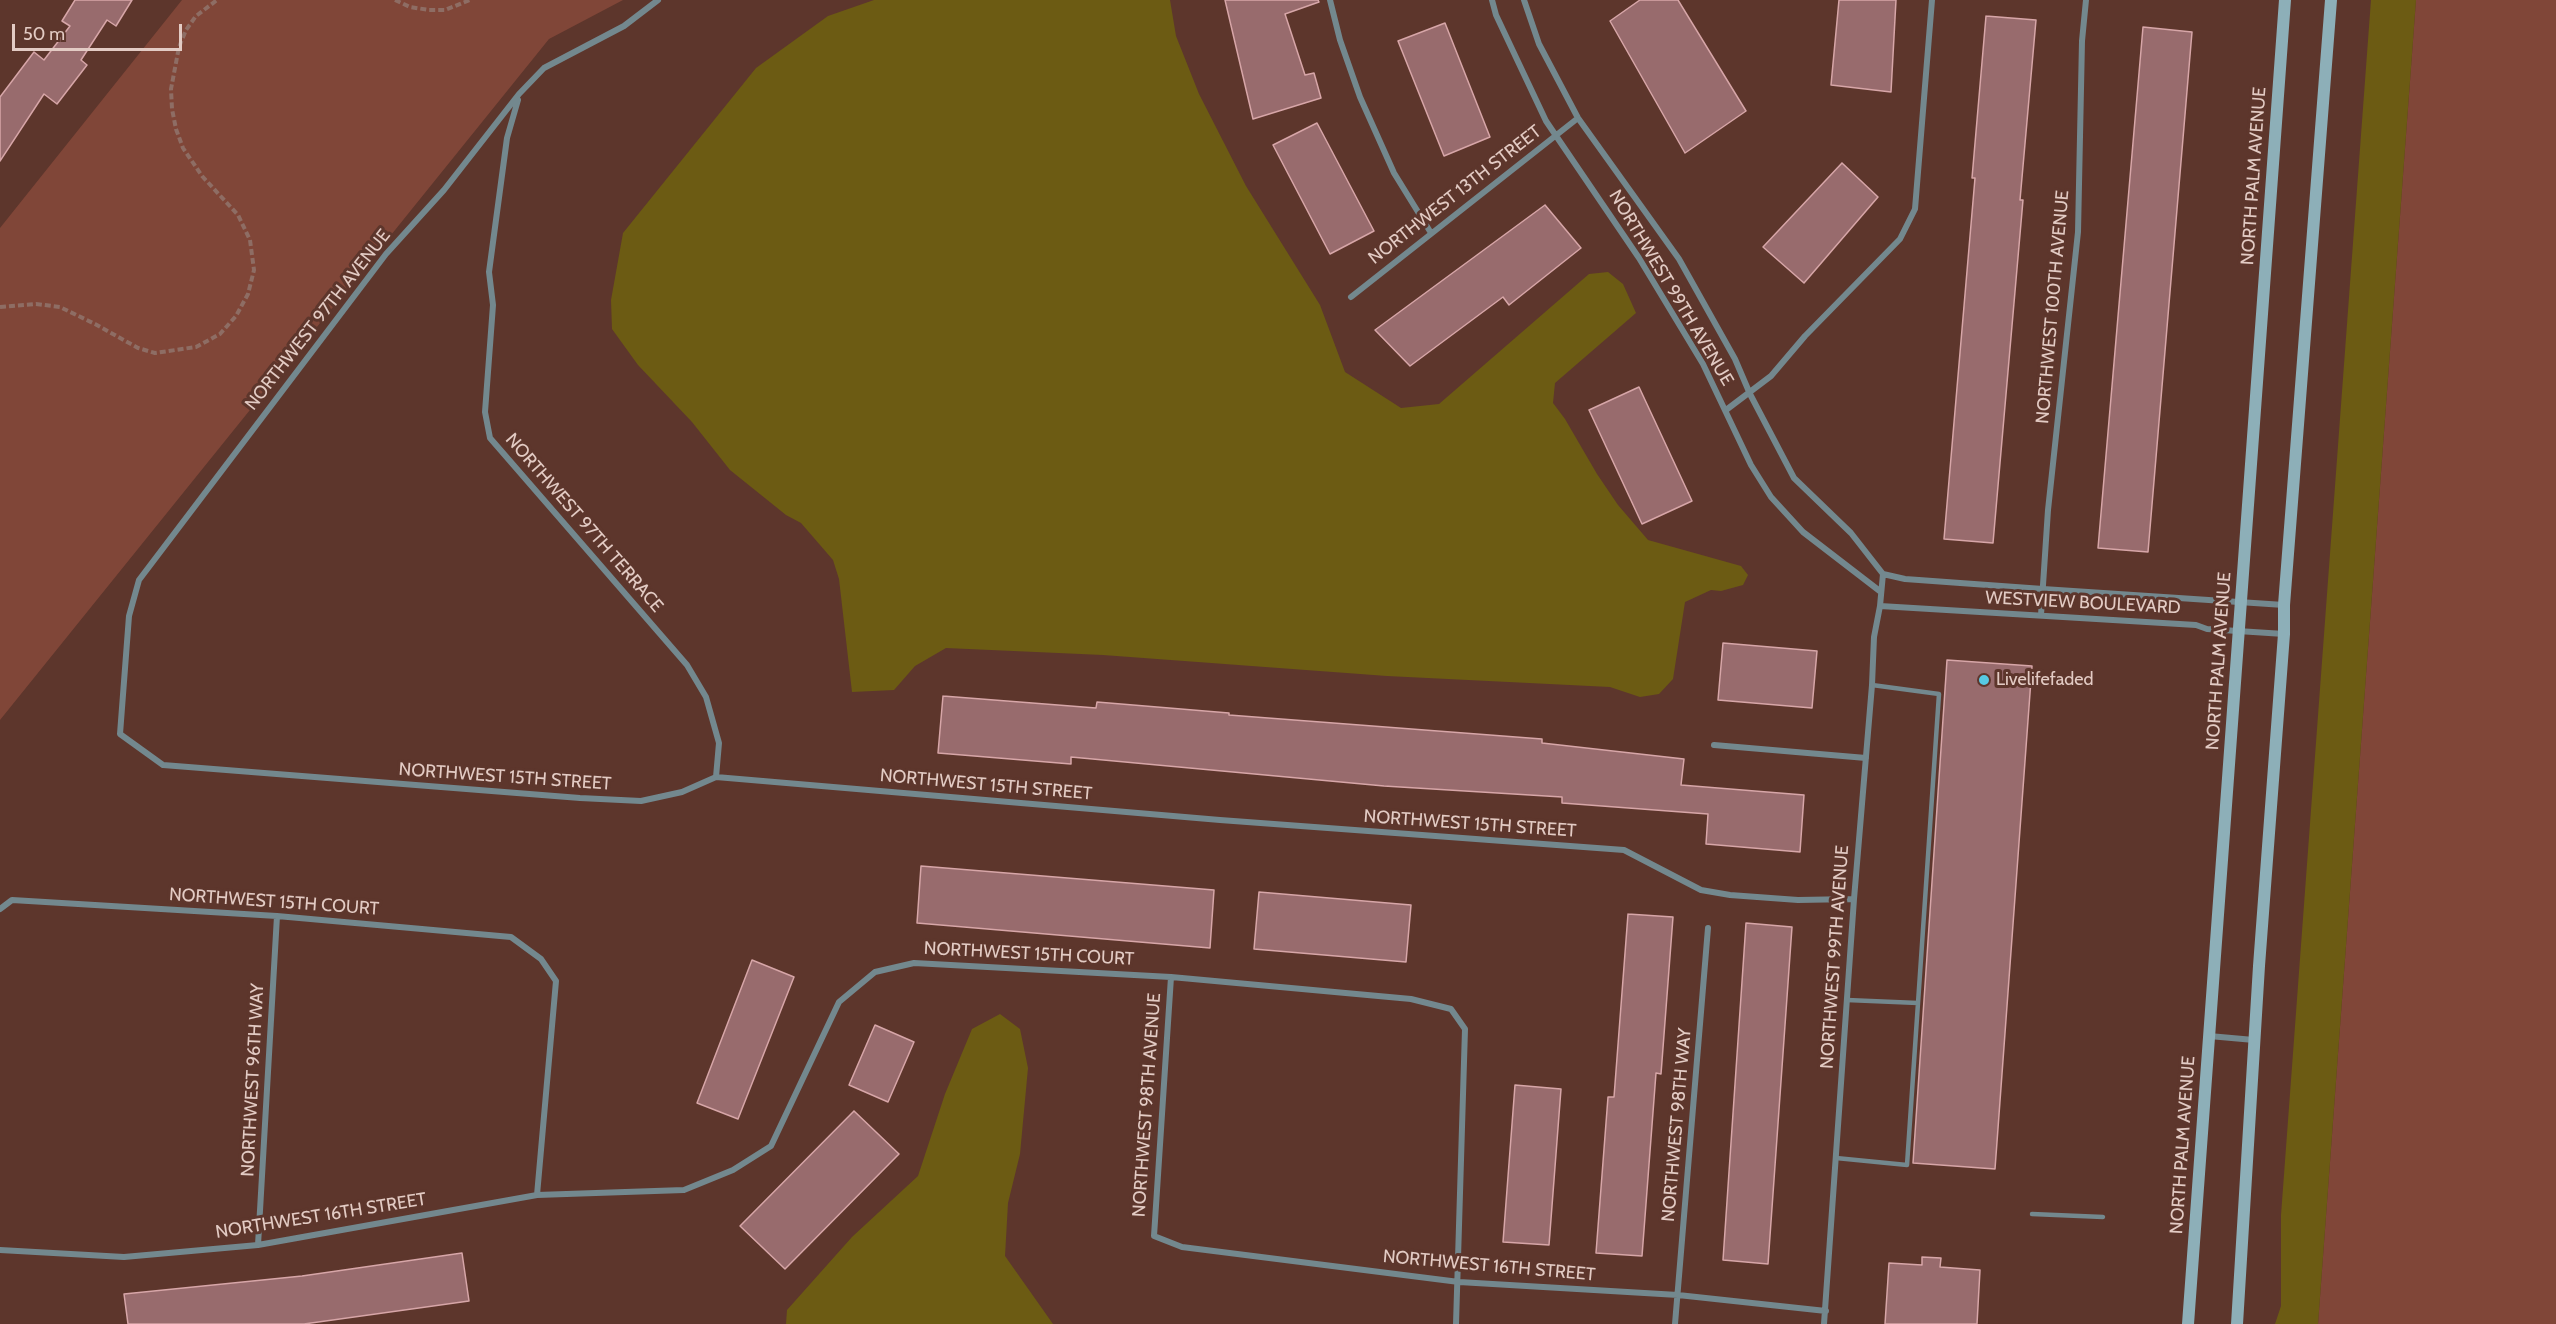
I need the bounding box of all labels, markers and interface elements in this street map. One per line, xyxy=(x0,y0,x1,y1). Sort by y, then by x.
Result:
scale bar xyxy=(15,12,184,50)
text: 50 m xyxy=(23,23,65,45)
street label: NORTH PALM AVENUE xyxy=(2237,86,2271,266)
street label: NORTHWEST 13TH STREET xyxy=(1364,121,1546,269)
street label: NORTHWEST 99TH AVENUE xyxy=(1604,186,1738,390)
street label: NORTHWEST 100TH AVENUE xyxy=(2032,189,2074,425)
street label: NORTHWEST 97TH AVENUE xyxy=(241,225,395,415)
street label: NORTHWEST 97TH TERRACE xyxy=(500,429,668,617)
street label: NORTH PALM AVENUE xyxy=(2202,571,2236,751)
street label: WESTVIEW BOULEVARD xyxy=(1985,587,2181,619)
place label: Livelifefaded xyxy=(1996,669,2094,691)
marker: Livelifefaded xyxy=(1977,673,1991,687)
street label: NORTHWEST 15TH STREET xyxy=(398,759,612,795)
street label: NORTHWEST 15TH STREET xyxy=(879,765,1093,805)
street label: NORTHWEST 15TH STREET xyxy=(1363,806,1577,842)
street label: NORTHWEST 99TH AVENUE xyxy=(1816,844,1854,1070)
street label: NORTHWEST 15TH COURT xyxy=(168,884,380,920)
street label: NORTHWEST 15TH COURT xyxy=(923,938,1135,970)
street label: NORTHWEST 96TH WAY xyxy=(237,983,269,1177)
street label: NORTHWEST 98TH AVENUE xyxy=(1128,992,1166,1218)
street label: NORTHWEST 98TH WAY xyxy=(1658,1027,1696,1223)
street label: NORTH PALM AVENUE xyxy=(2166,1055,2200,1235)
street label: NORTHWEST 16TH STREET xyxy=(214,1189,428,1243)
street label: NORTHWEST 16TH STREET xyxy=(1382,1246,1596,1286)

